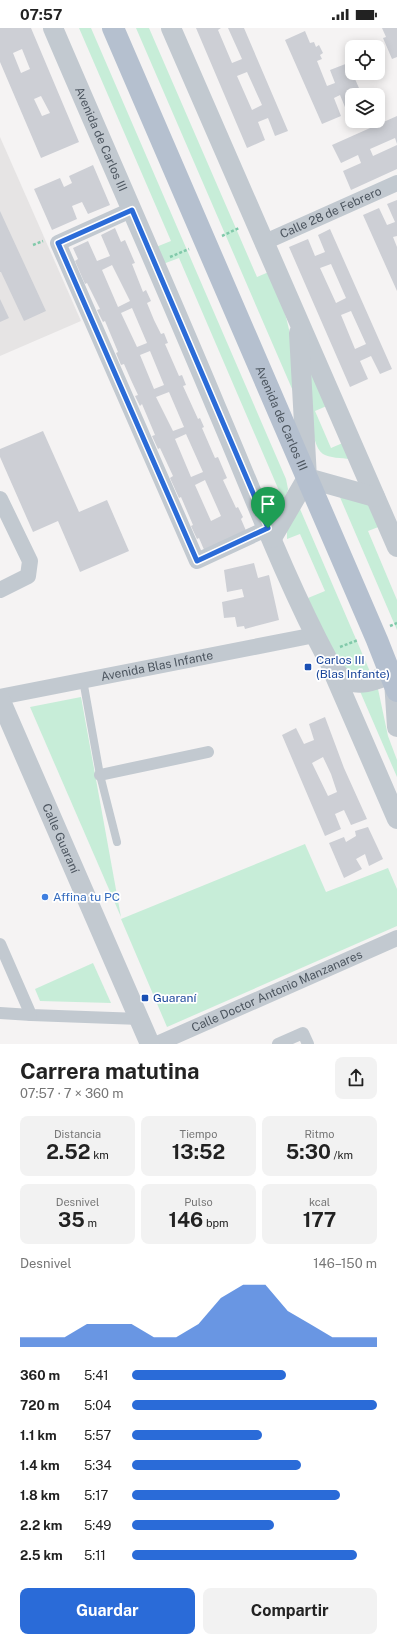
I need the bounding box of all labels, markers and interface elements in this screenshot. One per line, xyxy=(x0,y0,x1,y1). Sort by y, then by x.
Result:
text: 07:57 xyxy=(20,6,62,23)
map controls xyxy=(345,40,385,128)
button: locate xyxy=(345,40,385,80)
street label: Avenida de Carlos III xyxy=(72,85,130,193)
button: layers xyxy=(345,88,385,128)
street label: Calle 28 de Febrero xyxy=(278,184,384,241)
street label: Avenida de Carlos III xyxy=(253,364,310,473)
pin xyxy=(251,487,285,528)
icon: arrive xyxy=(257,493,279,515)
street label: Avenida Blas Infante xyxy=(100,648,214,684)
place label: Carlos III (Blas Infante) xyxy=(316,653,390,681)
marker: Carlos III (Blas Infante) xyxy=(303,662,313,672)
street label: Calle Guaraní xyxy=(39,801,82,876)
place label: Affina tu PC xyxy=(53,890,120,904)
marker: Affina tu PC xyxy=(40,892,50,902)
street label: Calle Doctor Antonio Manzanares xyxy=(189,947,364,1035)
place label: Guaraní xyxy=(153,991,197,1005)
marker: Guaraní xyxy=(140,993,150,1003)
button: share xyxy=(335,1057,377,1099)
text: Carrera matutina xyxy=(20,1058,199,1084)
text: 07:57 · 7 × 360 m xyxy=(20,1086,123,1101)
text: Distancia xyxy=(54,1128,101,1140)
text: Tiempo xyxy=(180,1128,217,1140)
text: Ritmo xyxy=(304,1128,335,1140)
text: 2.52 xyxy=(46,1140,90,1164)
text: 13:52 xyxy=(172,1140,225,1164)
text: 5:30 xyxy=(286,1140,331,1164)
text: km xyxy=(90,1149,109,1161)
text: /km xyxy=(331,1149,353,1161)
text: Desnivel xyxy=(56,1196,99,1208)
text: Pulso xyxy=(184,1196,213,1208)
text: kcal xyxy=(309,1196,330,1208)
text: 35 xyxy=(58,1208,85,1232)
text: 146 xyxy=(168,1208,203,1232)
text: 177 xyxy=(303,1208,336,1232)
text: m xyxy=(85,1217,97,1229)
text: bpm xyxy=(203,1217,229,1229)
text: Desnivel xyxy=(20,1256,71,1271)
text: 146–150 m xyxy=(313,1256,377,1271)
text: 360 m xyxy=(20,1368,60,1383)
text: 5:41 xyxy=(84,1368,109,1383)
text: 720 m xyxy=(20,1398,59,1413)
text: 5:04 xyxy=(84,1398,111,1413)
text: 1.1 km xyxy=(20,1428,57,1443)
text: 5:57 xyxy=(84,1428,111,1443)
text: 1.4 km xyxy=(20,1458,60,1473)
text: 5:34 xyxy=(84,1458,112,1473)
text: 1.8 km xyxy=(20,1488,60,1503)
text: 5:17 xyxy=(84,1488,108,1503)
text: 2.2 km xyxy=(20,1518,62,1533)
text: 5:49 xyxy=(84,1518,111,1533)
text: 2.5 km xyxy=(20,1548,63,1563)
text: 5:11 xyxy=(84,1548,106,1563)
button: Guardar xyxy=(20,1588,195,1634)
button: Compartir xyxy=(203,1588,377,1634)

